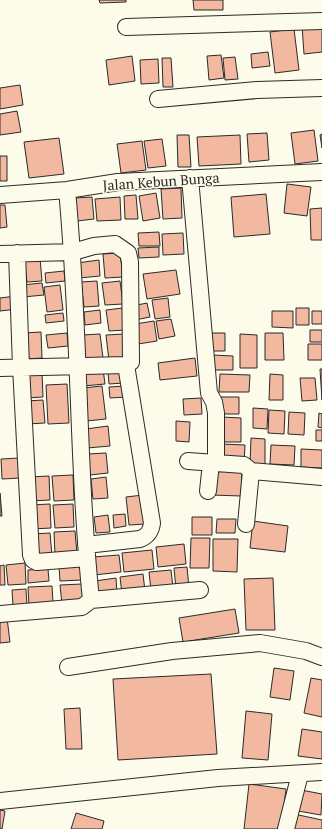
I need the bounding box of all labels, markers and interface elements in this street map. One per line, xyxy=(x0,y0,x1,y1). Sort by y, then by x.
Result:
street label: Jalan Kebun Bunga xyxy=(102,167,220,195)

